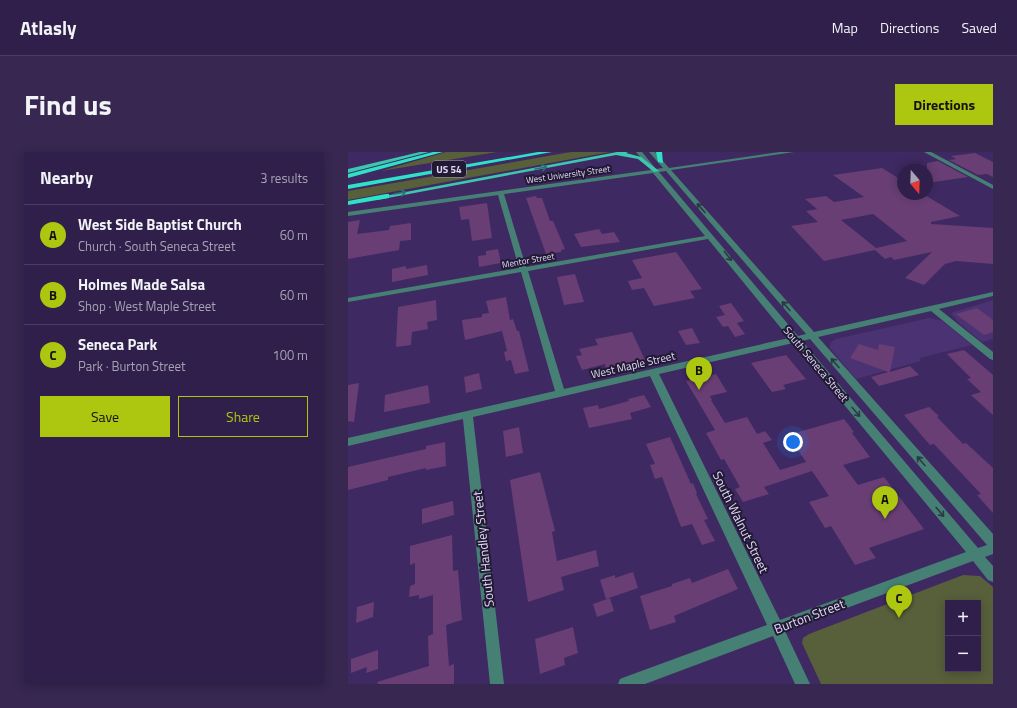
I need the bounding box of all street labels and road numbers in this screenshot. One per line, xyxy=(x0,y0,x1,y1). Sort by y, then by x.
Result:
road number: US 54 xyxy=(432,161,466,177)
street label: West University Street xyxy=(525,162,612,186)
street label: Mentor Street xyxy=(501,249,556,271)
street label: South Seneca Street xyxy=(780,323,852,405)
street label: West Maple Street xyxy=(589,348,677,382)
street label: South Walnut Street xyxy=(708,468,774,577)
street label: South Handley Street xyxy=(467,490,499,608)
street label: Burton Street xyxy=(771,593,848,639)

